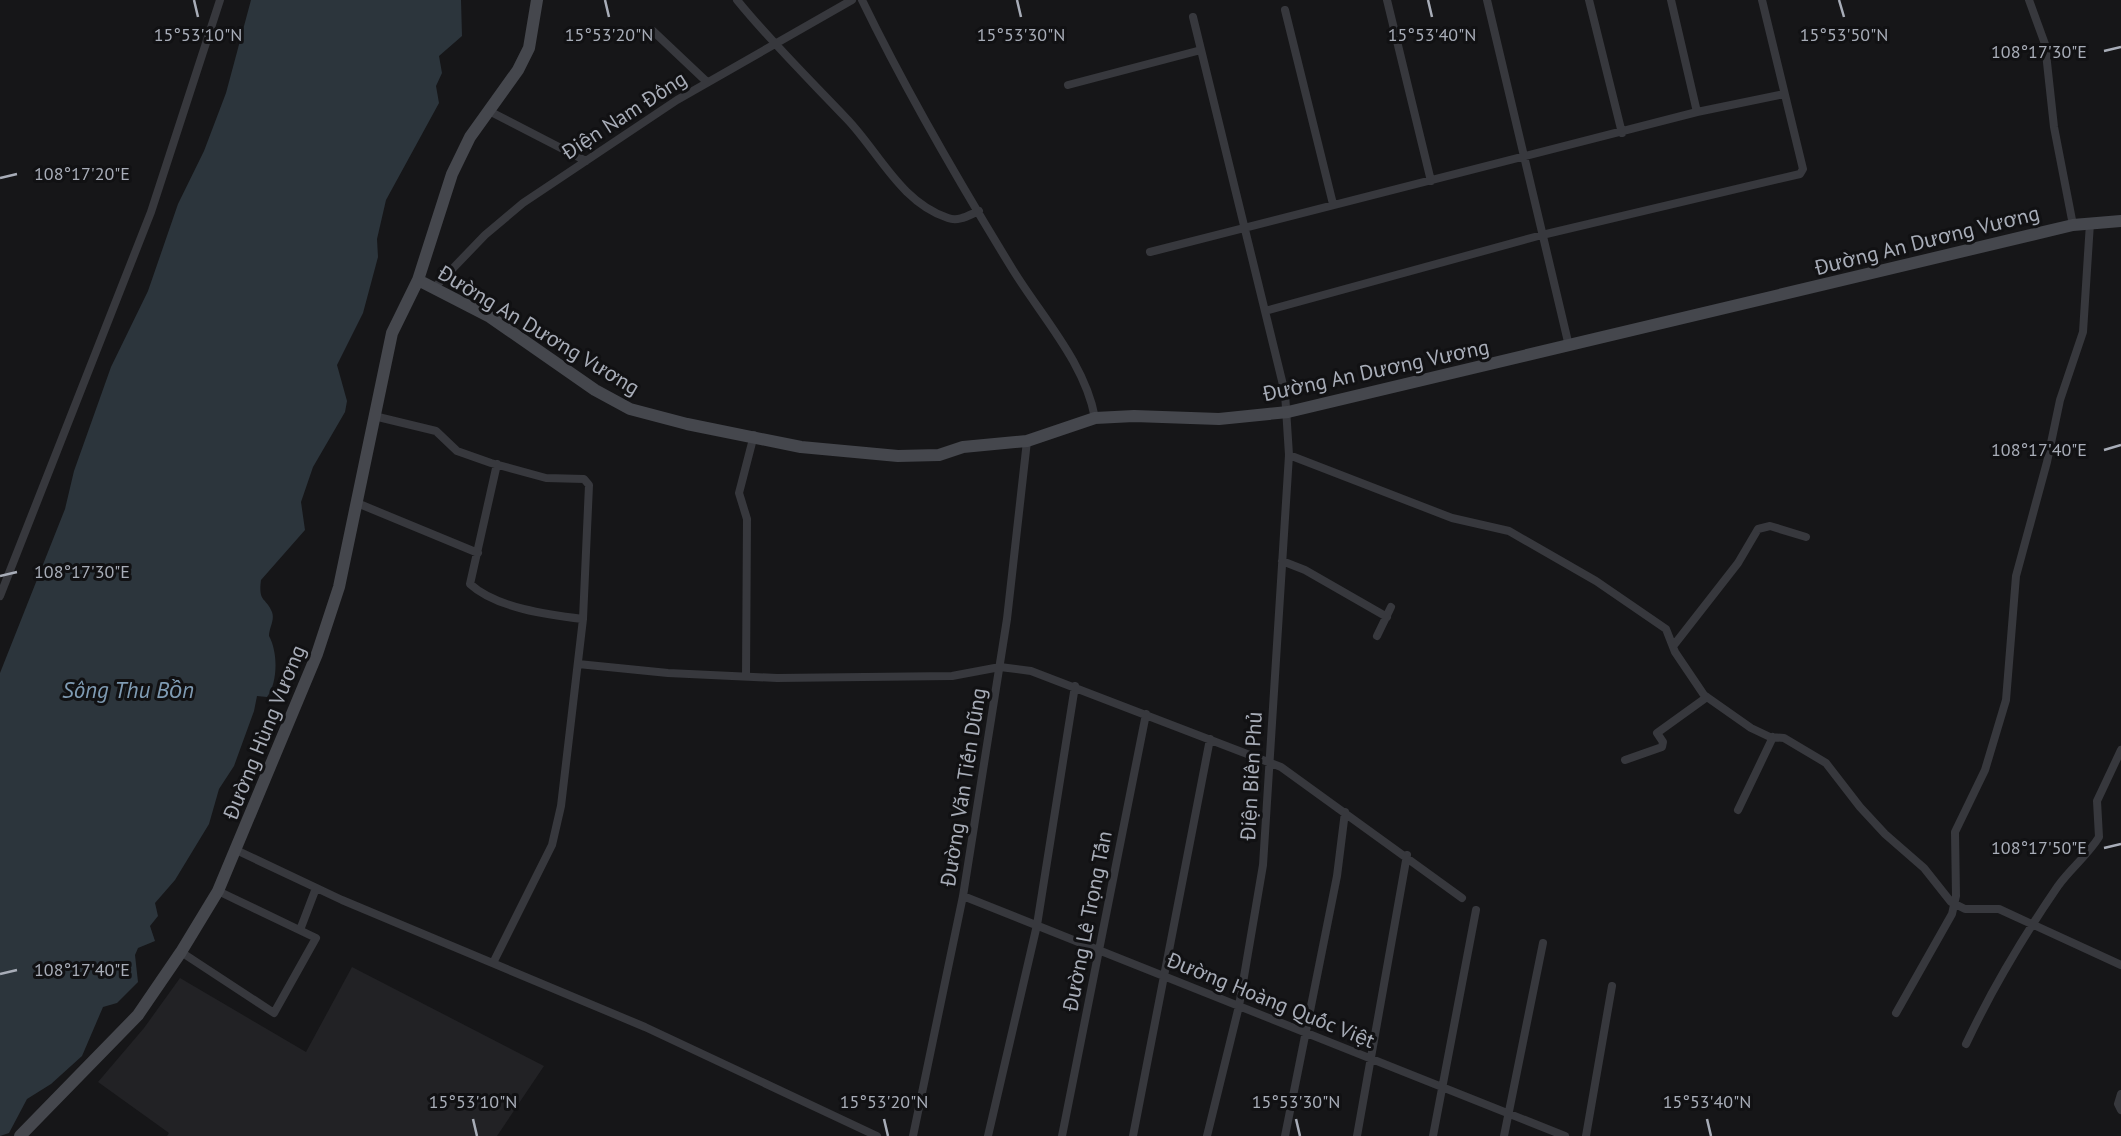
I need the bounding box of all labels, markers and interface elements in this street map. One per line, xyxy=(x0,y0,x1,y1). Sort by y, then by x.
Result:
text: 15°53'10"N xyxy=(154,23,242,46)
text: 15°53'20"N xyxy=(565,23,653,46)
text: 15°53'30"N xyxy=(977,23,1065,46)
text: 15°53'40"N xyxy=(1388,23,1476,46)
text: 15°53'50"N xyxy=(1800,23,1888,46)
text: 108°17'30"E xyxy=(1991,40,2087,63)
street label: Điện Nam Đông xyxy=(556,65,691,166)
text: 108°17'20"E xyxy=(34,162,130,185)
street label: Đường An Dương Vương xyxy=(1811,199,2042,281)
street label: Đường An Dương Vương xyxy=(432,259,645,401)
street label: Đường An Dương Vương xyxy=(1259,333,1492,407)
text: 108°17'40"E xyxy=(1991,438,2087,461)
text: 108°17'30"E xyxy=(34,560,130,583)
street label: Đường Hùng Vương xyxy=(216,641,311,824)
water label: Sông Thu Bồn xyxy=(62,675,194,704)
street label: Đường Văn Tiến Dũng xyxy=(934,686,992,889)
street label: Điện Biên Phủ xyxy=(1234,711,1268,842)
street label: Đường Lê Trọng Tấn xyxy=(1056,829,1118,1014)
text: 108°17'50"E xyxy=(1991,836,2087,859)
street label: Đường Hoàng Quốc Việt xyxy=(1162,946,1379,1054)
text: 108°17'40"E xyxy=(34,958,130,981)
text: 15°53'10"N xyxy=(429,1090,517,1113)
text: 15°53'20"N xyxy=(840,1090,928,1113)
text: 15°53'30"N xyxy=(1252,1090,1340,1113)
text: 15°53'40"N xyxy=(1663,1090,1751,1113)

